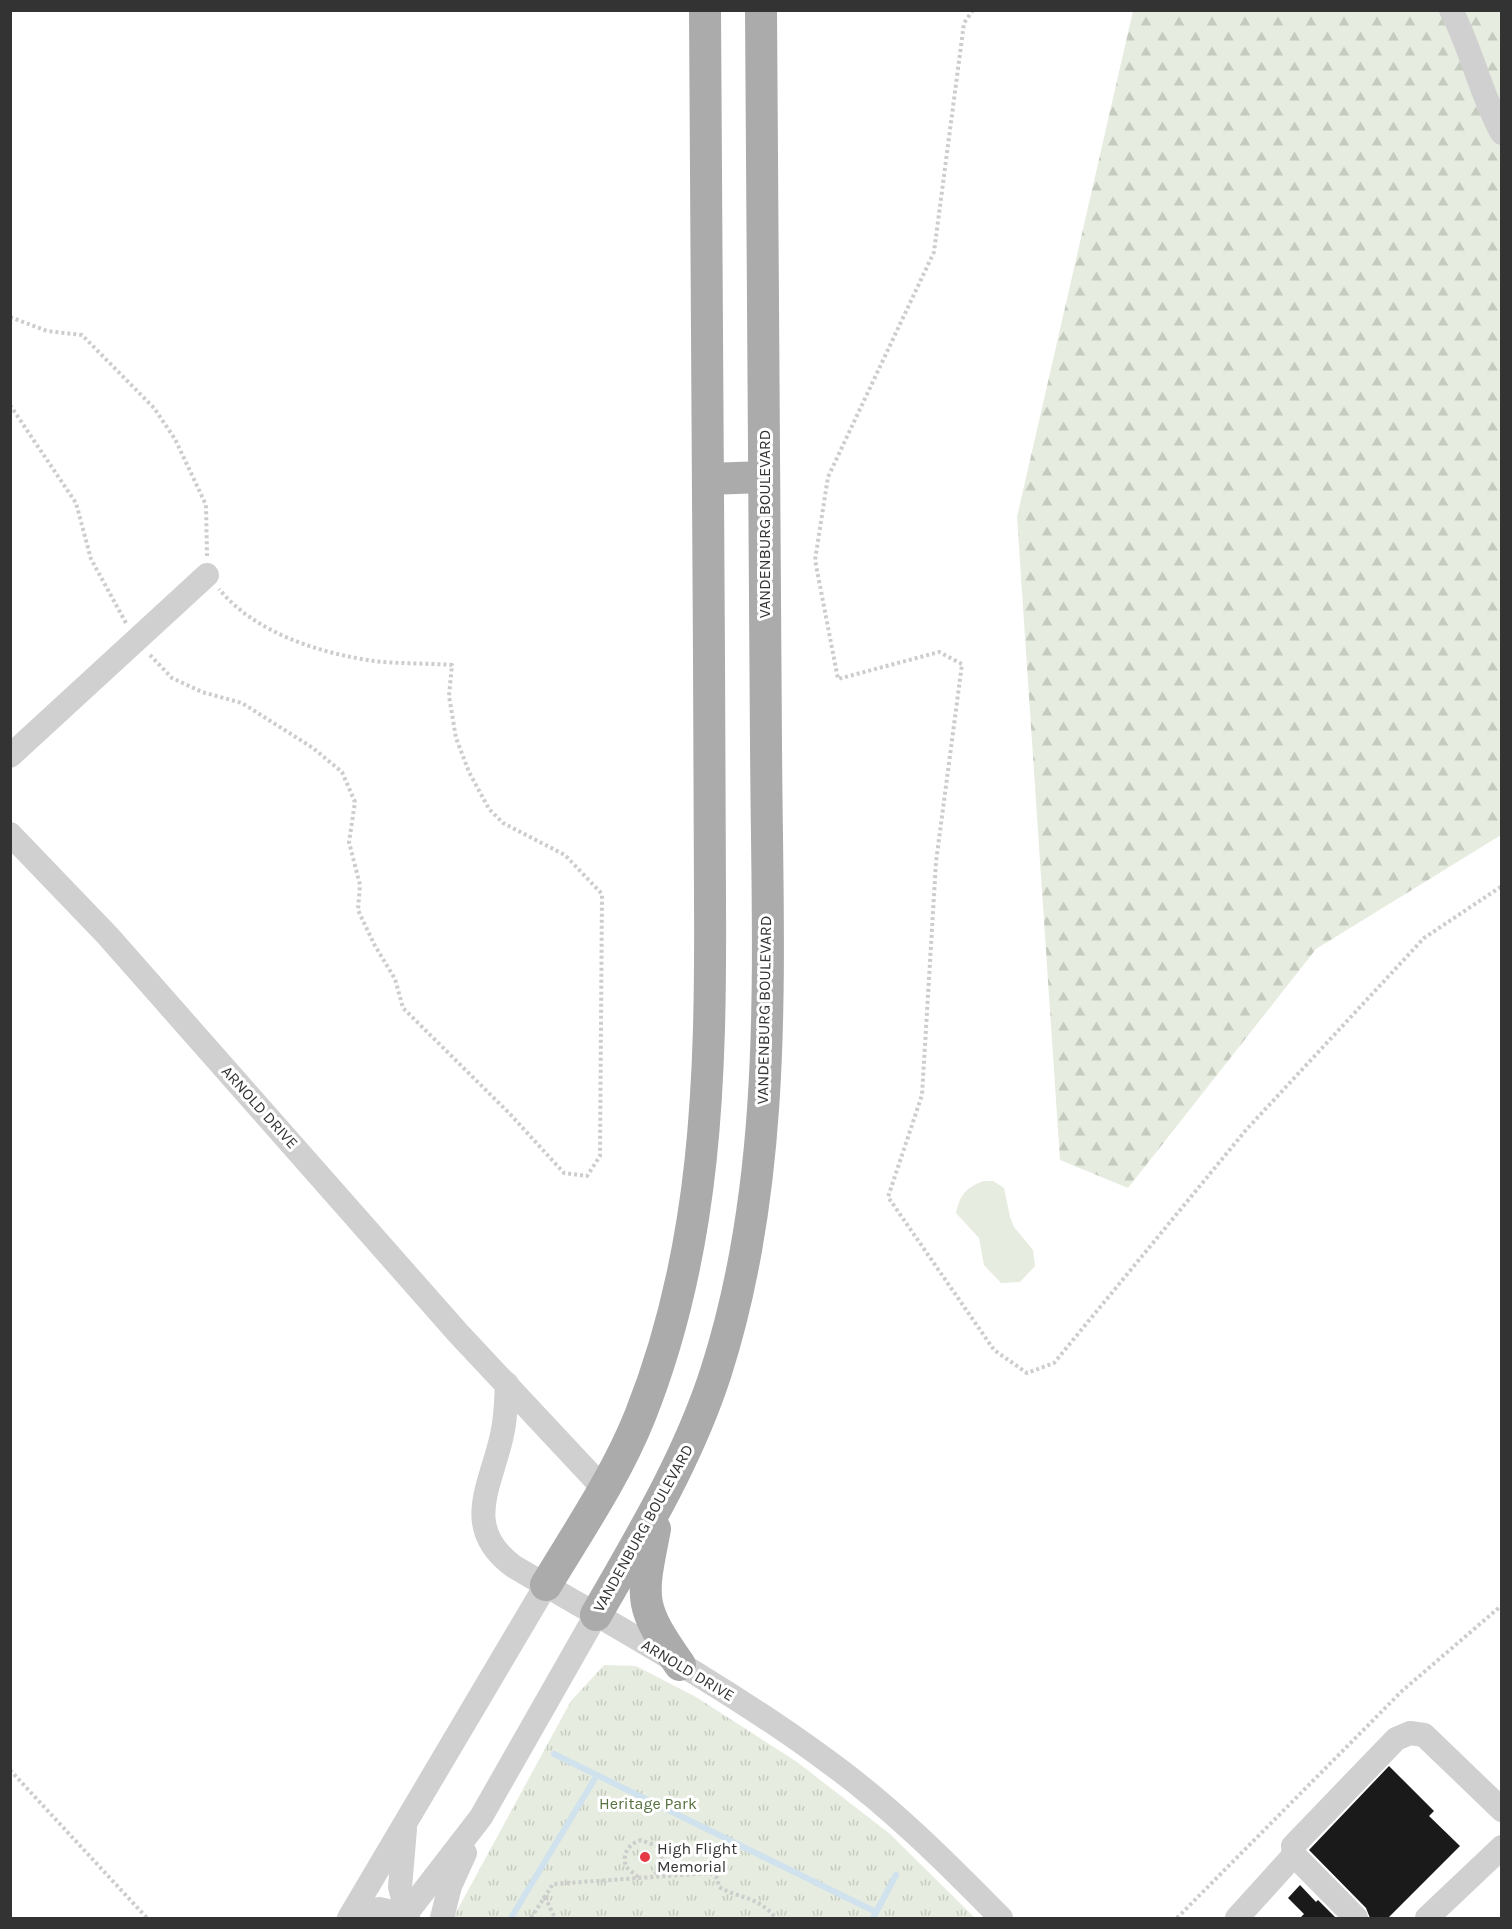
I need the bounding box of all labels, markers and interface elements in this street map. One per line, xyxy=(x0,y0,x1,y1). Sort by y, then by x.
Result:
street label: VANDENBURG BOULEVARD xyxy=(755,430,774,618)
street label: VANDENBURG BOULEVARD xyxy=(753,916,775,1104)
street label: ARNOLD DRIVE xyxy=(218,1062,302,1152)
street label: VANDENBURG BOULEVARD xyxy=(589,1441,697,1615)
street label: ARNOLD DRIVE xyxy=(638,1635,738,1705)
park label: Heritage Park xyxy=(599,1794,697,1813)
place label: High Flight Memorial xyxy=(657,1839,737,1876)
marker: High Flight Memorial xyxy=(638,1850,652,1864)

